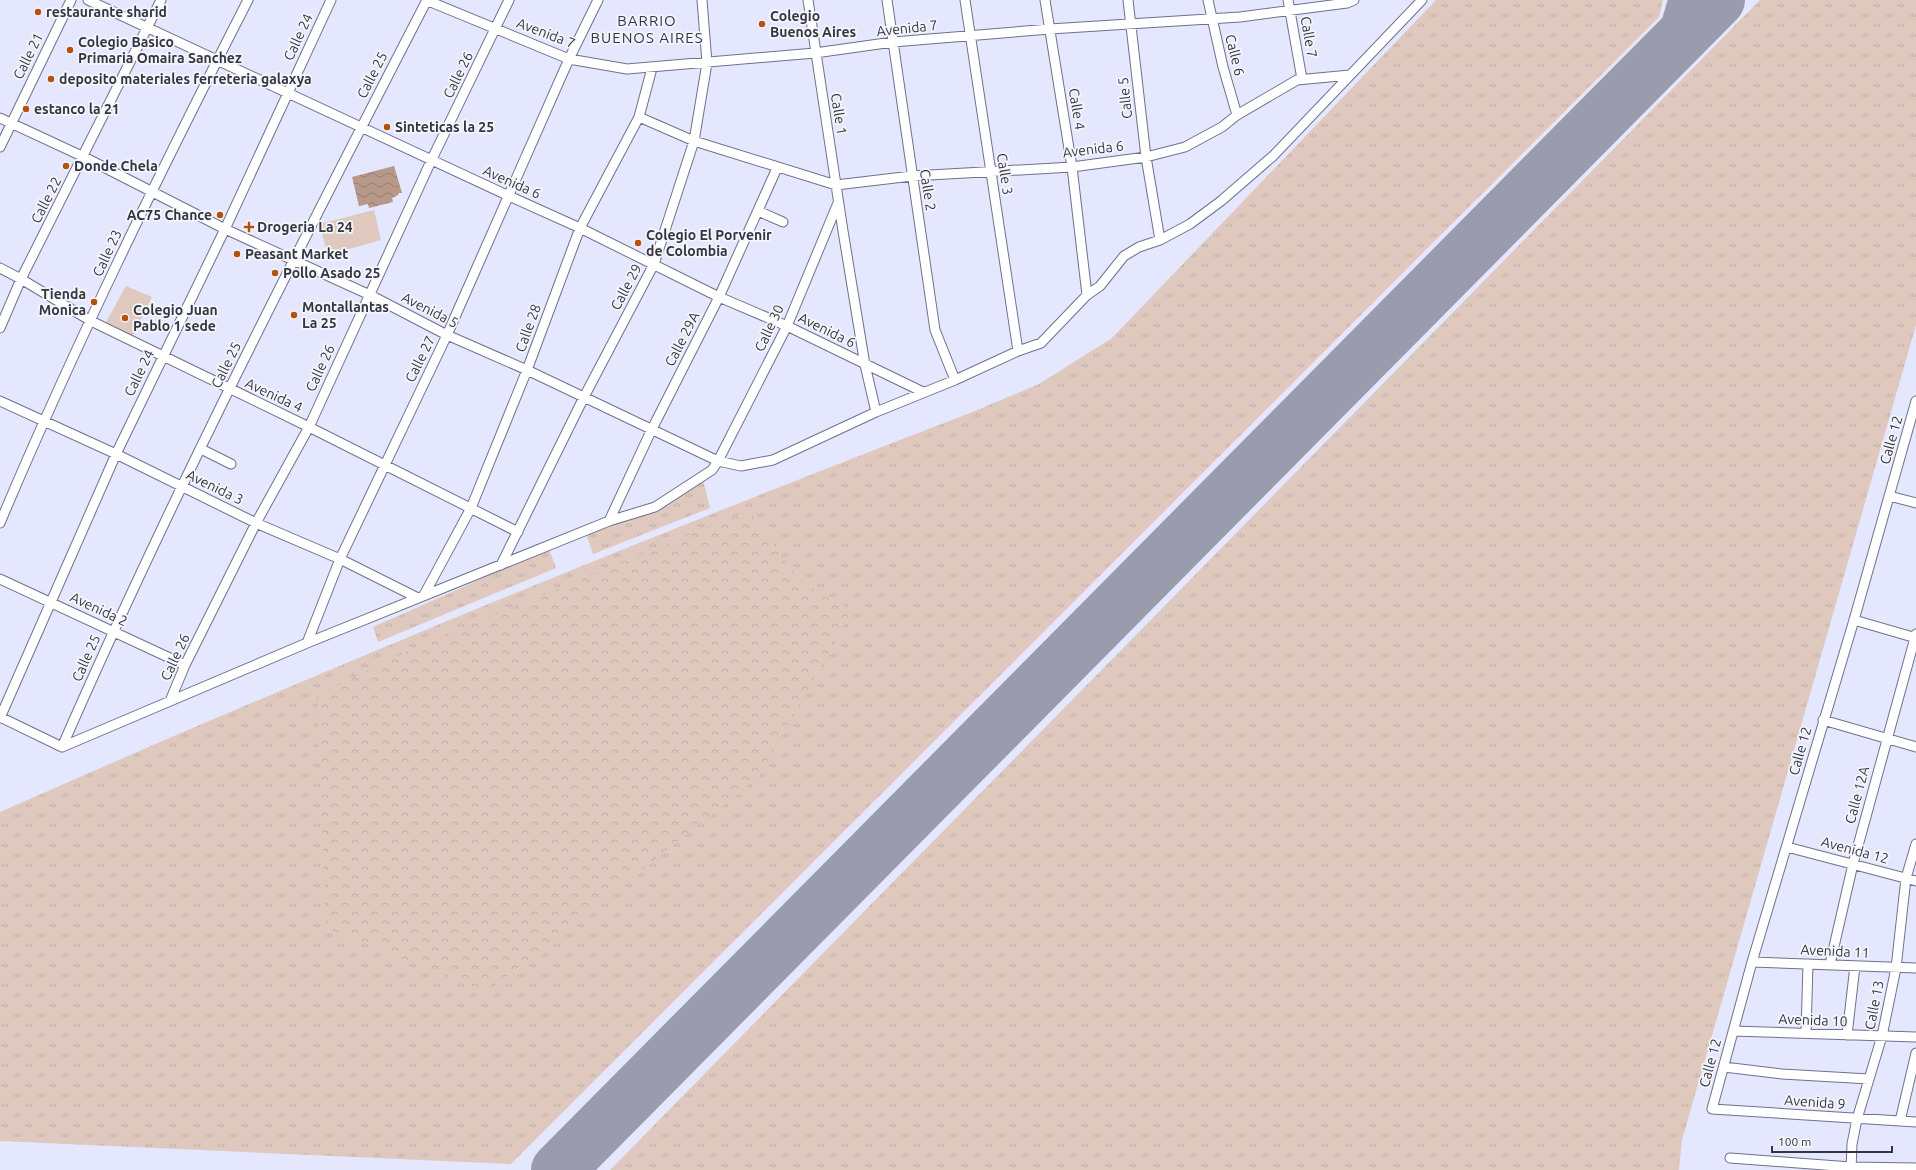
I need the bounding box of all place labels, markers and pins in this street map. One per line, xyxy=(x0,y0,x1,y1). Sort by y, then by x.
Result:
place label: restaurante sharid xyxy=(46,4,167,20)
marker: restaurante sharid xyxy=(33,7,43,17)
place label: Colegio Buenos Aires xyxy=(770,8,857,40)
marker: Colegio Buenos Aires xyxy=(757,19,767,29)
place label: Colegio Basico Primaria Omaira Sanchez xyxy=(78,34,242,66)
marker: Colegio Basico Primaria Omaira Sanchez xyxy=(65,45,75,55)
place label: deposito materiales ferreteria galaxya xyxy=(59,71,312,87)
marker: deposito materiales ferreteria galaxya xyxy=(46,74,56,84)
place label: estanco la 21 xyxy=(34,101,120,117)
marker: estanco la 21 xyxy=(21,104,31,114)
place label: Sinteticas la 25 xyxy=(395,119,494,135)
marker: Sinteticas la 25 xyxy=(382,122,392,132)
place label: Donde Chela xyxy=(74,158,158,174)
marker: Donde Chela xyxy=(61,161,71,171)
place label: AC75 Chance xyxy=(127,207,212,223)
marker: AC75 Chance xyxy=(215,210,225,220)
place label: Drogeria La 24 xyxy=(257,219,353,235)
marker: Drogeria La 24 xyxy=(244,222,254,232)
place label: Colegio El Porvenir de Colombia xyxy=(646,227,772,259)
marker: Colegio El Porvenir de Colombia xyxy=(633,238,643,248)
place label: Peasant Market xyxy=(245,246,348,262)
marker: Peasant Market xyxy=(232,249,242,259)
place label: Pollo Asado 25 xyxy=(283,265,381,281)
marker: Pollo Asado 25 xyxy=(270,268,280,278)
place label: Tienda Monica xyxy=(39,286,86,318)
marker: Tienda Monica xyxy=(89,297,99,307)
place label: Montallantas La 25 xyxy=(302,299,389,331)
place label: Colegio Juan Pablo 1 sede xyxy=(133,302,218,334)
marker: Montallantas La 25 xyxy=(289,310,299,320)
marker: Colegio Juan Pablo 1 sede xyxy=(120,313,130,323)

